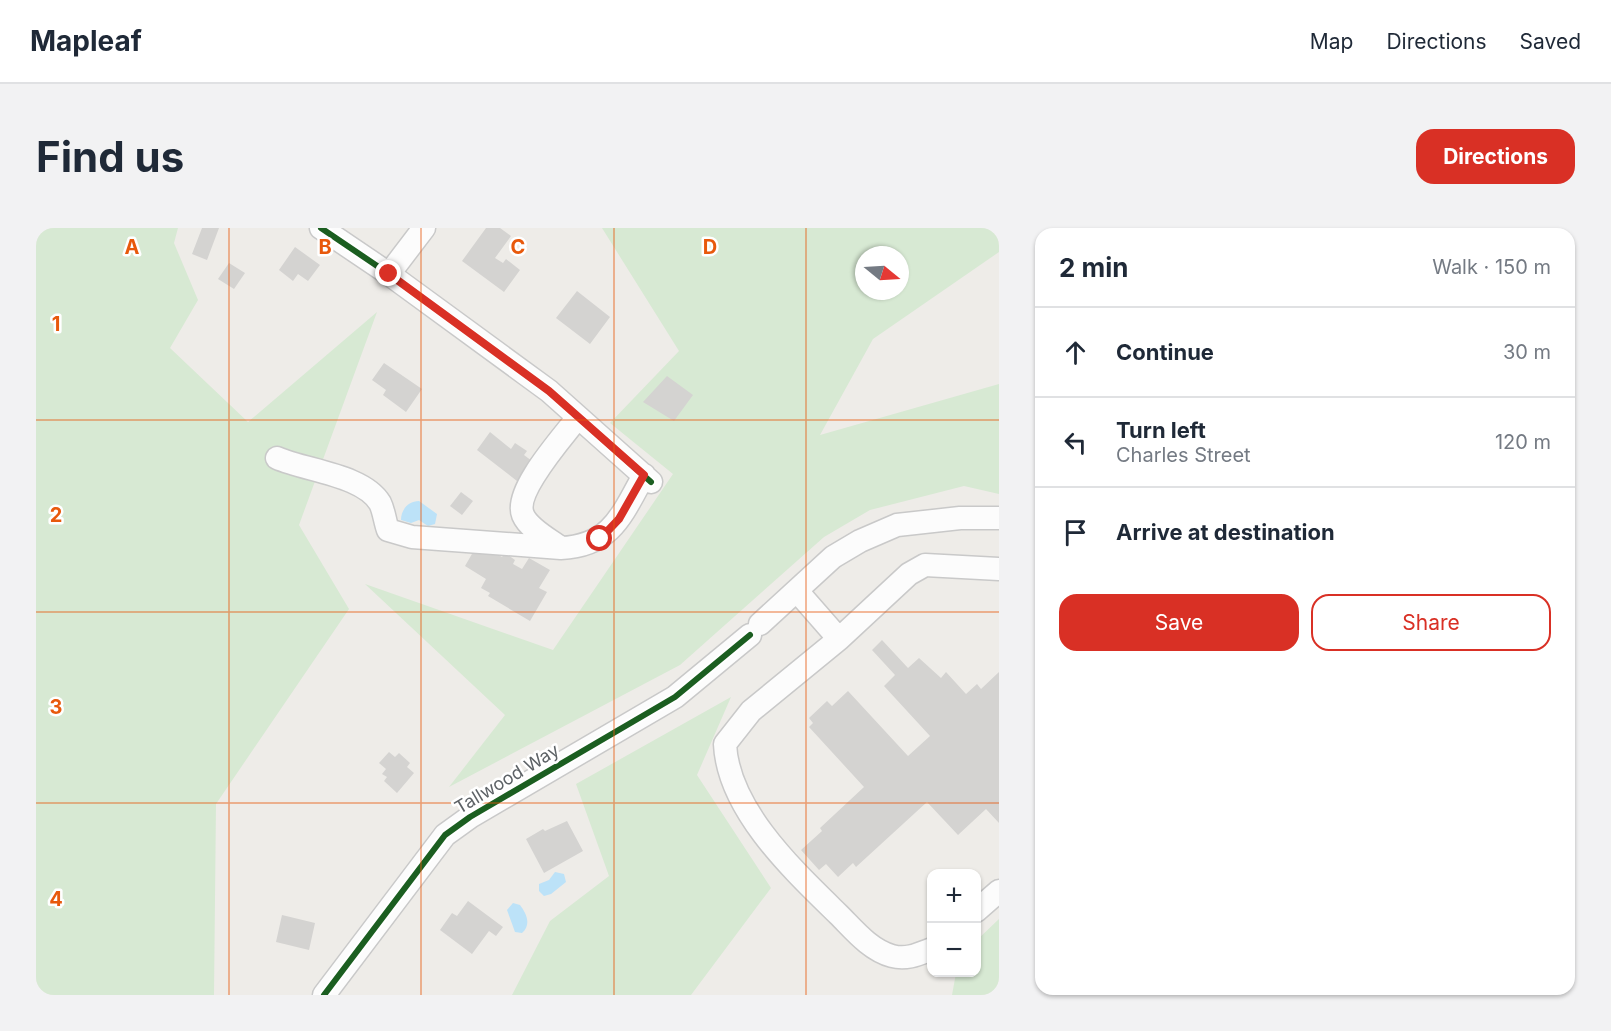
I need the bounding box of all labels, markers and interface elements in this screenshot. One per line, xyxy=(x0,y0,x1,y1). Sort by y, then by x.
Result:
text: Mapleaf xyxy=(30,24,142,58)
text: Map xyxy=(1310,29,1353,54)
text: Directions xyxy=(1386,29,1487,54)
text: Saved xyxy=(1520,29,1581,54)
button: Directions xyxy=(1416,129,1575,184)
text: Find us xyxy=(36,131,184,182)
text: A xyxy=(125,235,140,259)
text: B xyxy=(318,235,332,259)
text: C xyxy=(511,235,525,259)
text: D xyxy=(703,235,717,259)
north arrow xyxy=(855,246,909,300)
text: 2 min xyxy=(1059,252,1129,283)
text: Walk · 150 m xyxy=(1432,255,1551,279)
route end xyxy=(375,260,401,286)
text: 1 xyxy=(52,312,60,336)
icon: ahead xyxy=(1059,336,1092,369)
text: Continue xyxy=(1116,339,1214,365)
text: 30 m xyxy=(1503,340,1551,364)
text: Turn left xyxy=(1116,417,1206,443)
icon: left xyxy=(1059,426,1092,459)
text: 120 m xyxy=(1495,430,1551,454)
text: Charles Street xyxy=(1116,443,1251,467)
text: 2 xyxy=(50,503,62,527)
icon: arrive xyxy=(1059,516,1092,549)
text: Arrive at destination xyxy=(1116,519,1335,545)
route start xyxy=(586,525,612,551)
button: Save xyxy=(1059,594,1299,651)
button: Share xyxy=(1311,594,1551,651)
text: 3 xyxy=(50,695,62,719)
street label: Tallwood Way xyxy=(451,739,563,818)
map controls xyxy=(927,869,981,977)
button: + xyxy=(927,869,981,923)
text: 4 xyxy=(49,887,63,911)
button: − xyxy=(927,923,981,977)

